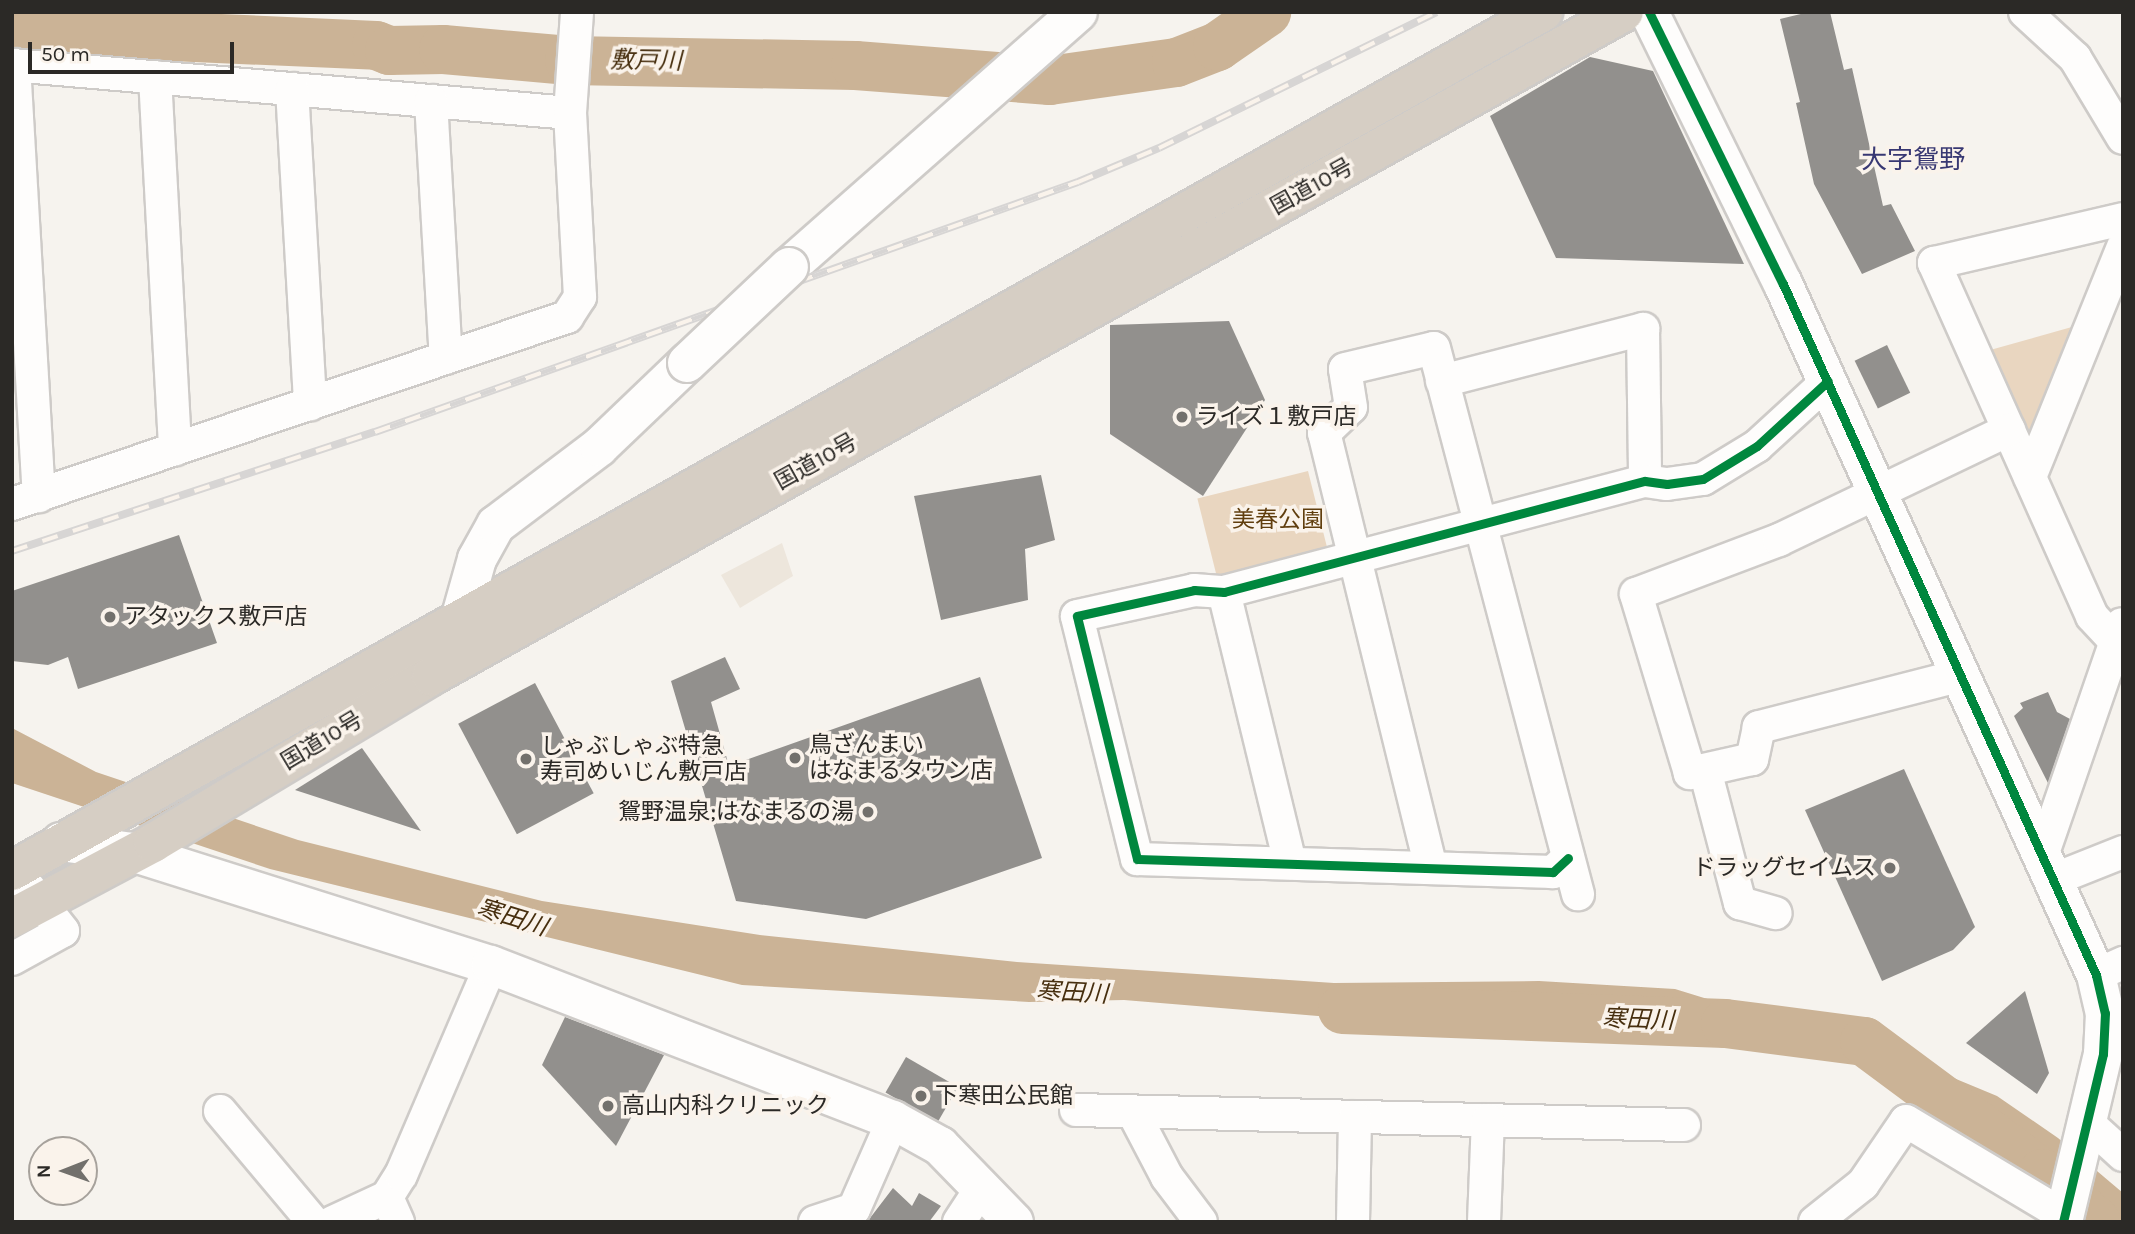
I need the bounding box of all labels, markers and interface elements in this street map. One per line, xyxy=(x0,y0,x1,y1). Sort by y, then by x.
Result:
scale bar xyxy=(32,28,238,72)
text: 50 m xyxy=(41,42,90,66)
water label: 敷戸川 xyxy=(610,46,682,76)
district label: 大字鴛野 xyxy=(1861,144,1965,176)
street label: 国道10号 xyxy=(1266,153,1358,221)
place label: ライズ１敷戸店 xyxy=(1196,403,1357,431)
marker: ライズ１敷戸店 xyxy=(1174,409,1190,425)
street label: 国道10号 xyxy=(770,428,862,496)
park label: 美春公園 xyxy=(1232,506,1324,534)
place label: アタックス敷戸店 xyxy=(124,603,308,631)
marker: アタックス敷戸店 xyxy=(102,609,118,625)
street label: 国道10号 xyxy=(276,706,368,776)
place label: 鳥ざんまい はなまるタウン店 xyxy=(809,731,993,785)
place label: しゃぶしゃぶ特急 寿司めいじん敷戸店 xyxy=(540,732,747,786)
marker: 鳥ざんまい はなまるタウン店 xyxy=(787,750,803,766)
marker: しゃぶしゃぶ特急 寿司めいじん敷戸店 xyxy=(518,751,534,767)
place label: 鴛野温泉;はなまるの湯 xyxy=(618,798,854,826)
marker: 鴛野温泉;はなまるの湯 xyxy=(860,804,876,820)
place label: ドラッグセイムス xyxy=(1692,854,1876,882)
marker: ドラッグセイムス xyxy=(1882,860,1898,876)
water label: 寒田川 xyxy=(473,894,551,942)
water label: 寒田川 xyxy=(1035,977,1109,1009)
water label: 寒田川 xyxy=(1602,1004,1674,1036)
place label: 下寒田公民館 xyxy=(935,1082,1073,1110)
marker: 下寒田公民館 xyxy=(913,1088,929,1104)
place label: 高山内科クリニック xyxy=(622,1092,829,1120)
marker: 高山内科クリニック xyxy=(600,1098,616,1114)
north arrow xyxy=(28,1136,98,1206)
text: N xyxy=(33,1164,55,1178)

